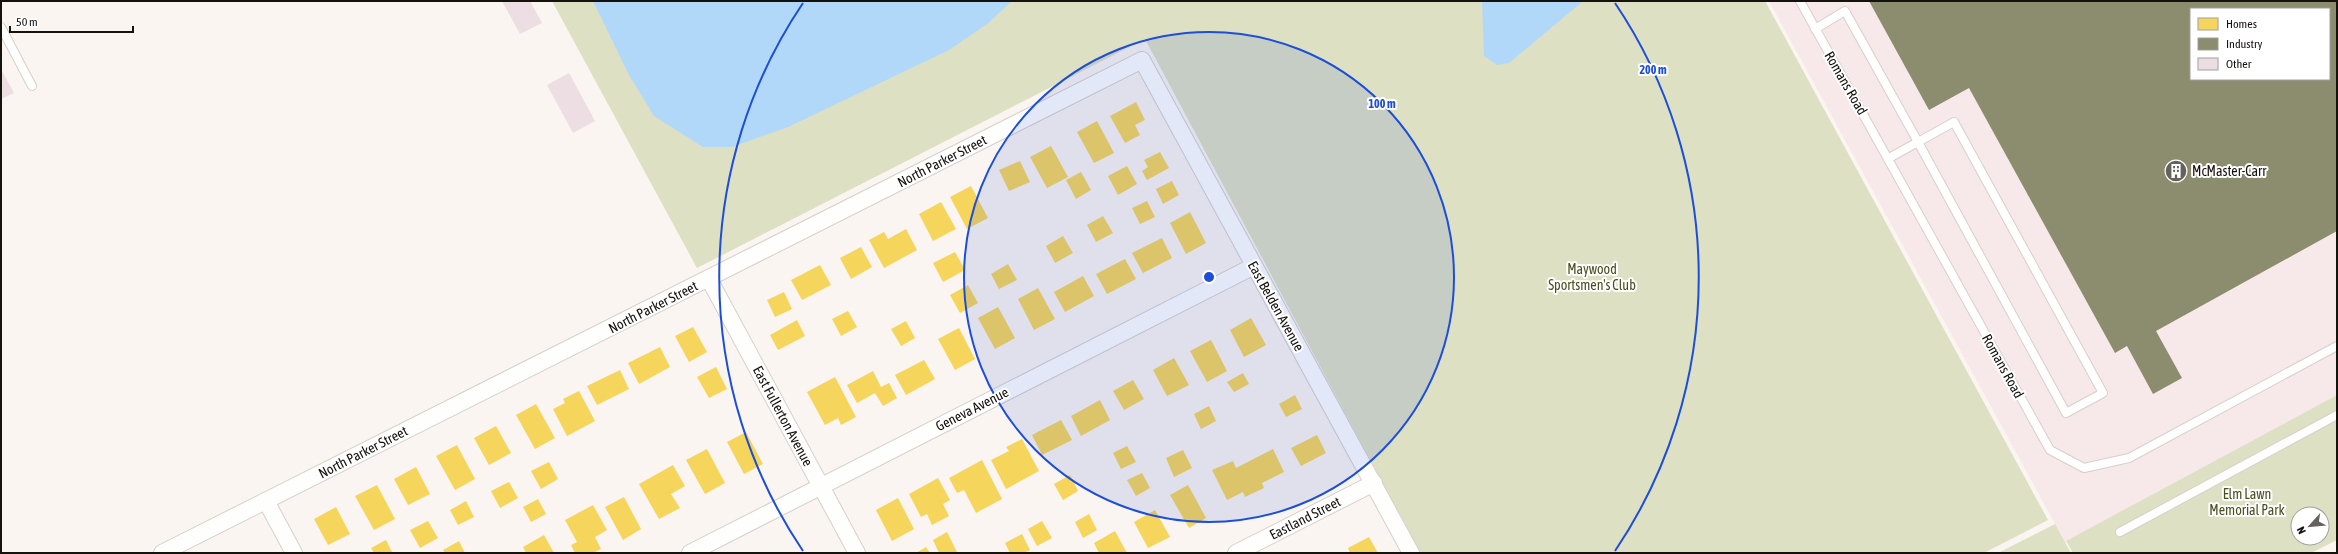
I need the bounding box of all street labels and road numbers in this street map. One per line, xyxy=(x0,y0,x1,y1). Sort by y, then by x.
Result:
street label: Romans Road xyxy=(1821,48,1871,118)
street label: North Parker Street xyxy=(895,132,989,190)
street label: East Belden Avenue xyxy=(1245,258,1307,354)
street label: North Parker Street xyxy=(606,278,700,336)
street label: Romans Road xyxy=(1979,331,2027,401)
street label: East Fullerton Avenue xyxy=(750,363,816,469)
street label: Geneva Avenue xyxy=(933,384,1011,434)
street label: North Parker Street xyxy=(316,423,410,481)
street label: Eastland Street xyxy=(1267,493,1343,543)

